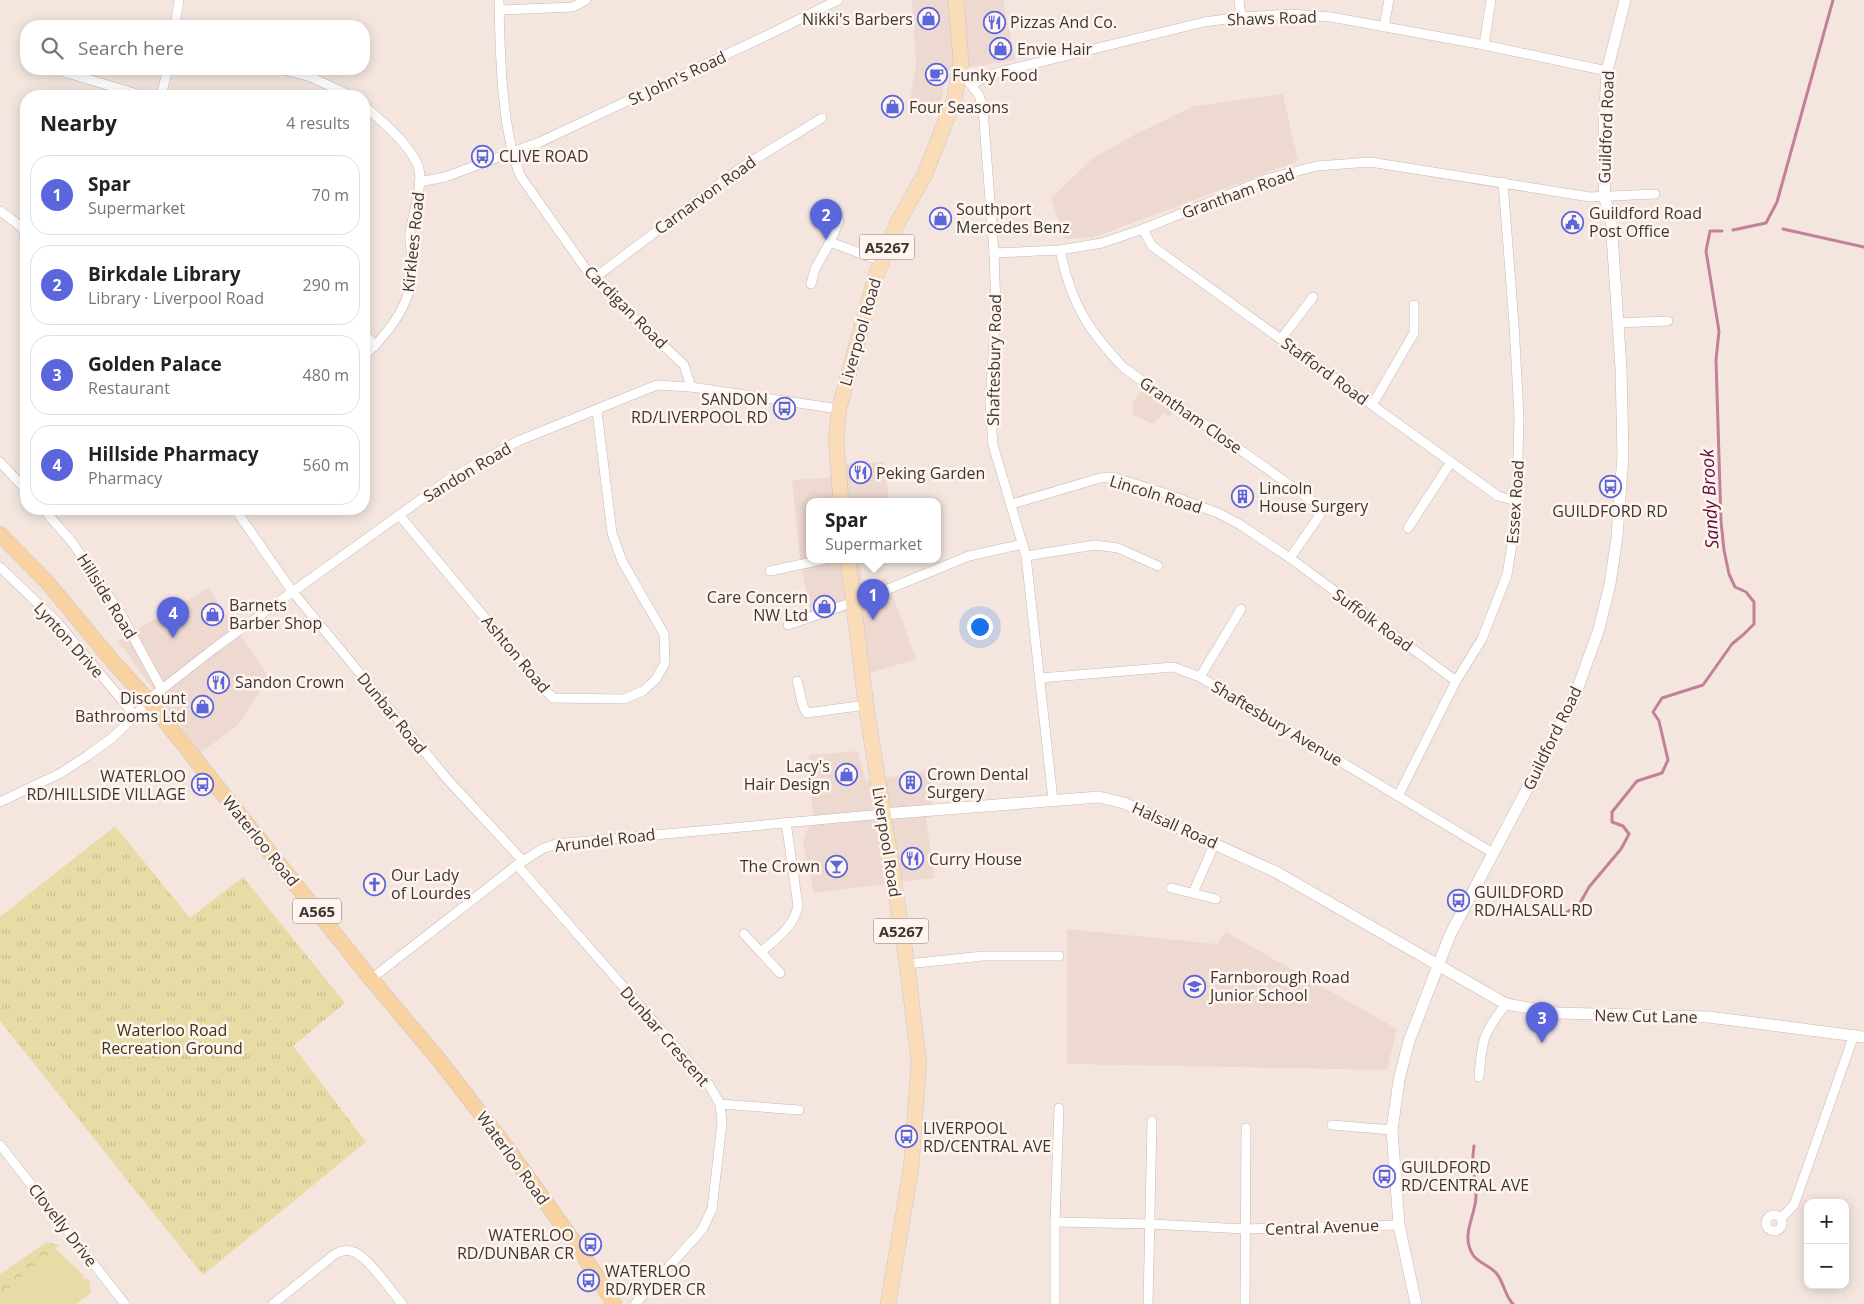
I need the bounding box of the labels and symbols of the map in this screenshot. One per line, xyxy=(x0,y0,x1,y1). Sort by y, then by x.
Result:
street label: Shaws Road xyxy=(1227,5,1317,31)
shop icon: Nikki's Barbers xyxy=(917,7,941,31)
place label: Nikki's Barbers xyxy=(802,8,913,30)
restaurant icon: Pizzas And Co. xyxy=(982,10,1006,34)
place label: Pizzas And Co. xyxy=(1010,11,1117,33)
shop icon: Envie Hair xyxy=(989,37,1013,61)
place label: Envie Hair xyxy=(1017,38,1093,60)
street label: St John's Road xyxy=(624,46,730,110)
cafe icon: Funky Food xyxy=(924,63,948,87)
place label: Funky Food xyxy=(952,64,1038,86)
street label: Guildford Road xyxy=(1593,70,1619,184)
shop icon: Four Seasons xyxy=(881,95,905,119)
place label: Four Seasons xyxy=(909,96,1009,118)
bus stop icon: CLIVE ROAD xyxy=(471,144,495,168)
place label: CLIVE ROAD xyxy=(499,145,589,167)
street label: Carnarvon Road xyxy=(650,151,760,239)
street label: Grantham Road xyxy=(1179,162,1297,224)
street label: Kirklees Road xyxy=(397,191,429,293)
place label: Southport Mercedes Benz xyxy=(956,198,1070,238)
pin: 2 xyxy=(810,199,842,240)
place label: Guildford Road Post Office xyxy=(1589,202,1702,242)
shop icon: Southport Mercedes Benz xyxy=(928,206,952,230)
public building icon: Guildford Road Post Office xyxy=(1561,210,1585,234)
road number: A5267 xyxy=(860,234,914,260)
street label: Cardigan Road xyxy=(580,261,672,353)
street label: Liverpool Road xyxy=(834,275,886,389)
street label: Shaftesbury Road xyxy=(982,294,1006,426)
street label: Stafford Road xyxy=(1277,332,1373,410)
street label: Grantham Close xyxy=(1135,371,1247,459)
place label: SANDON RD/LIVERPOOL RD xyxy=(631,388,768,428)
bus stop icon: SANDON RD/LIVERPOOL RD xyxy=(772,396,796,420)
street label: Sandon Road xyxy=(419,437,515,507)
water label: Sandy Brook xyxy=(1694,447,1724,550)
street label: Essex Road xyxy=(1501,459,1529,545)
restaurant icon: Peking Garden xyxy=(848,461,872,485)
place label: Peking Garden xyxy=(876,462,985,484)
street label: Lincoln Road xyxy=(1107,469,1205,519)
bus stop icon: GUILDFORD RD xyxy=(1598,475,1622,499)
place label: Lincoln House Surgery xyxy=(1259,477,1369,517)
building icon: Lincoln House Surgery xyxy=(1231,485,1255,509)
place label: GUILDFORD RD xyxy=(1552,500,1668,522)
street label: Hillside Road xyxy=(72,549,142,643)
pin: 1 xyxy=(857,579,889,620)
street label: Suffolk Road xyxy=(1329,584,1417,656)
place label: Care Concern NW Ltd xyxy=(707,586,808,626)
place label: Barnets Barber Shop xyxy=(229,594,322,634)
shop icon: Care Concern NW Ltd xyxy=(812,594,836,618)
street label: Lynton Drive xyxy=(29,597,109,683)
pin: 4 xyxy=(157,597,189,638)
shop icon: Barnets Barber Shop xyxy=(201,602,225,626)
street label: Ashton Road xyxy=(477,611,555,697)
your location xyxy=(967,614,993,640)
street label: Dunbar Road xyxy=(352,668,432,758)
restaurant icon: Sandon Crown xyxy=(207,670,231,694)
place label: Sandon Crown xyxy=(235,671,344,693)
street label: Shaftesbury Avenue xyxy=(1207,675,1347,771)
street label: Guildford Road xyxy=(1517,682,1587,794)
place label: Discount Bathrooms Ltd xyxy=(75,687,186,727)
shop icon: Discount Bathrooms Ltd xyxy=(190,695,214,719)
place label: Lacy's Hair Design xyxy=(744,755,830,795)
shop icon: Lacy's Hair Design xyxy=(834,763,858,787)
place label: Crown Dental Surgery xyxy=(927,763,1029,803)
place label: WATERLOO RD/HILLSIDE VILLAGE xyxy=(26,765,186,805)
building icon: Crown Dental Surgery xyxy=(899,771,923,795)
bus stop icon: WATERLOO RD/HILLSIDE VILLAGE xyxy=(190,773,214,797)
street label: Liverpool Road xyxy=(867,785,907,899)
street label: Waterloo Road xyxy=(218,791,304,891)
street label: Halsall Road xyxy=(1129,796,1221,854)
street label: Arundel Road xyxy=(553,823,657,857)
restaurant icon: Curry House xyxy=(901,847,925,871)
place label: Curry House xyxy=(929,848,1022,870)
bar icon: The Crown xyxy=(824,854,848,878)
place label: The Crown xyxy=(740,855,820,877)
place label: Our Lady of Lourdes xyxy=(391,864,471,904)
church icon: Our Lady of Lourdes xyxy=(363,872,387,896)
place label: GUILDFORD RD/HALSALL RD xyxy=(1474,881,1593,921)
bus stop icon: GUILDFORD RD/HALSALL RD xyxy=(1446,889,1470,913)
road number: A565 xyxy=(293,898,341,924)
road number: A5267 xyxy=(874,918,928,944)
place label: Farnborough Road Junior School xyxy=(1208,966,1350,1006)
school or university icon: Farnborough Road Junior School xyxy=(1182,974,1206,998)
street label: Dunbar Crescent xyxy=(615,981,715,1091)
pin: 3 xyxy=(1526,1002,1558,1043)
street label: New Cut Lane xyxy=(1594,1004,1698,1028)
park label: Waterloo Road Recreation Ground xyxy=(101,1019,243,1059)
street label: Waterloo Road xyxy=(472,1107,554,1209)
place label: LIVERPOOL RD/CENTRAL AVE xyxy=(923,1117,1051,1157)
bus stop icon: LIVERPOOL RD/CENTRAL AVE xyxy=(895,1125,919,1149)
place label: GUILDFORD RD/CENTRAL AVE xyxy=(1401,1156,1529,1196)
bus stop icon: GUILDFORD RD/CENTRAL AVE xyxy=(1373,1164,1397,1188)
street label: Clovelly Drive xyxy=(24,1179,102,1271)
street label: Central Avenue xyxy=(1265,1214,1379,1240)
place label: WATERLOO RD/DUNBAR CR xyxy=(457,1224,574,1264)
bus stop icon: WATERLOO RD/DUNBAR CR xyxy=(578,1232,602,1256)
place label: WATERLOO RD/RYDER CR xyxy=(605,1260,706,1300)
bus stop icon: WATERLOO RD/RYDER CR xyxy=(577,1268,601,1292)

